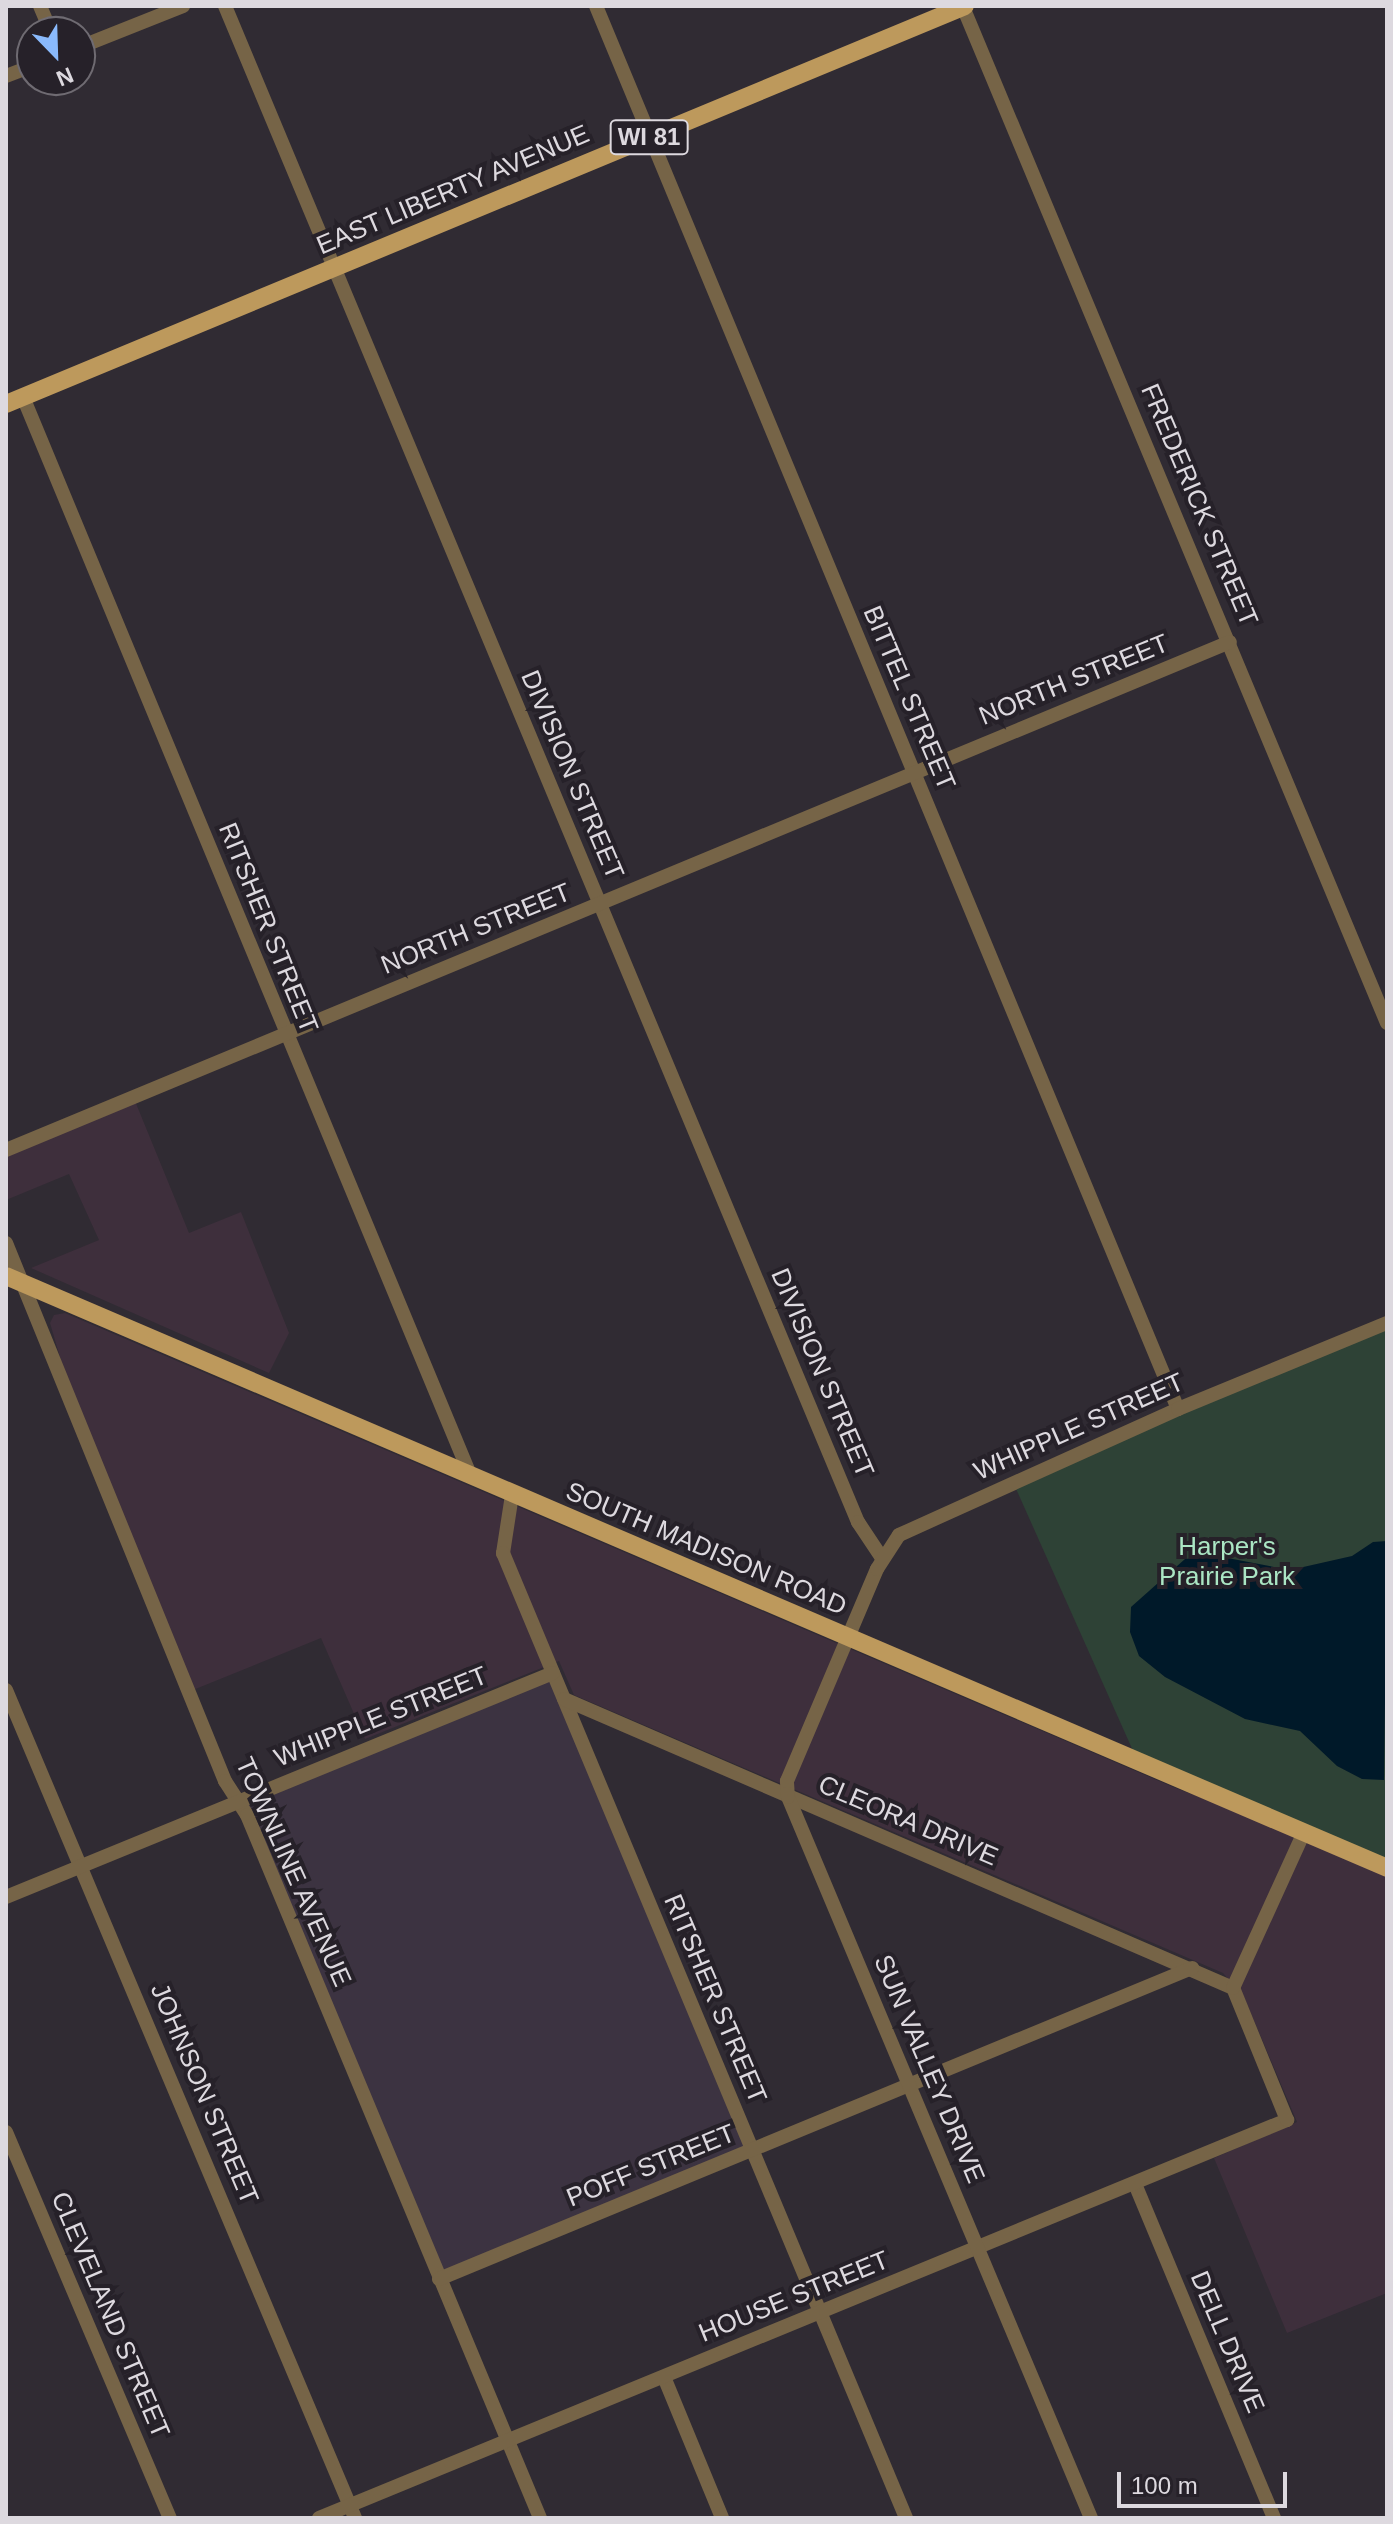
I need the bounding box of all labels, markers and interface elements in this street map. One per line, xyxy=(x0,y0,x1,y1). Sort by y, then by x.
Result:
north arrow xyxy=(16,16,96,96)
text: N xyxy=(53,62,77,91)
road number: WI 81 xyxy=(609,117,689,157)
street label: EAST LIBERTY AVENUE xyxy=(311,118,595,262)
street label: FREDERICK STREET xyxy=(1134,379,1264,631)
street label: BITTEL STREET xyxy=(856,601,962,795)
street label: NORTH STREET xyxy=(975,628,1173,732)
street label: DIVISION STREET xyxy=(514,666,630,884)
street label: RITSHER STREET xyxy=(212,818,324,1038)
street label: NORTH STREET xyxy=(377,877,575,981)
street label: DIVISION STREET xyxy=(764,1264,880,1482)
street label: WHIPPLE STREET xyxy=(969,1367,1189,1487)
street label: SOUTH MADISON ROAD xyxy=(561,1476,851,1622)
park label: Harper's Prairie Park xyxy=(1159,1531,1295,1592)
street label: WHIPPLE STREET xyxy=(270,1660,492,1774)
street label: TOWNLINE AVENUE xyxy=(228,1752,358,1992)
street label: CLEORA DRIVE xyxy=(813,1769,1003,1873)
street label: RITSHER STREET xyxy=(657,1890,773,2108)
street label: SUN VALLEY DRIVE xyxy=(867,1950,991,2188)
street label: JOHNSON STREET xyxy=(143,1979,265,2209)
street label: POFF STREET xyxy=(562,2118,740,2214)
street label: CLEVELAND STREET xyxy=(44,2187,176,2443)
street label: HOUSE STREET xyxy=(694,2245,894,2349)
street label: DELL DRIVE xyxy=(1183,2266,1271,2418)
scale bar xyxy=(1121,2456,1291,2506)
text: 100 m xyxy=(1131,2472,1198,2499)

